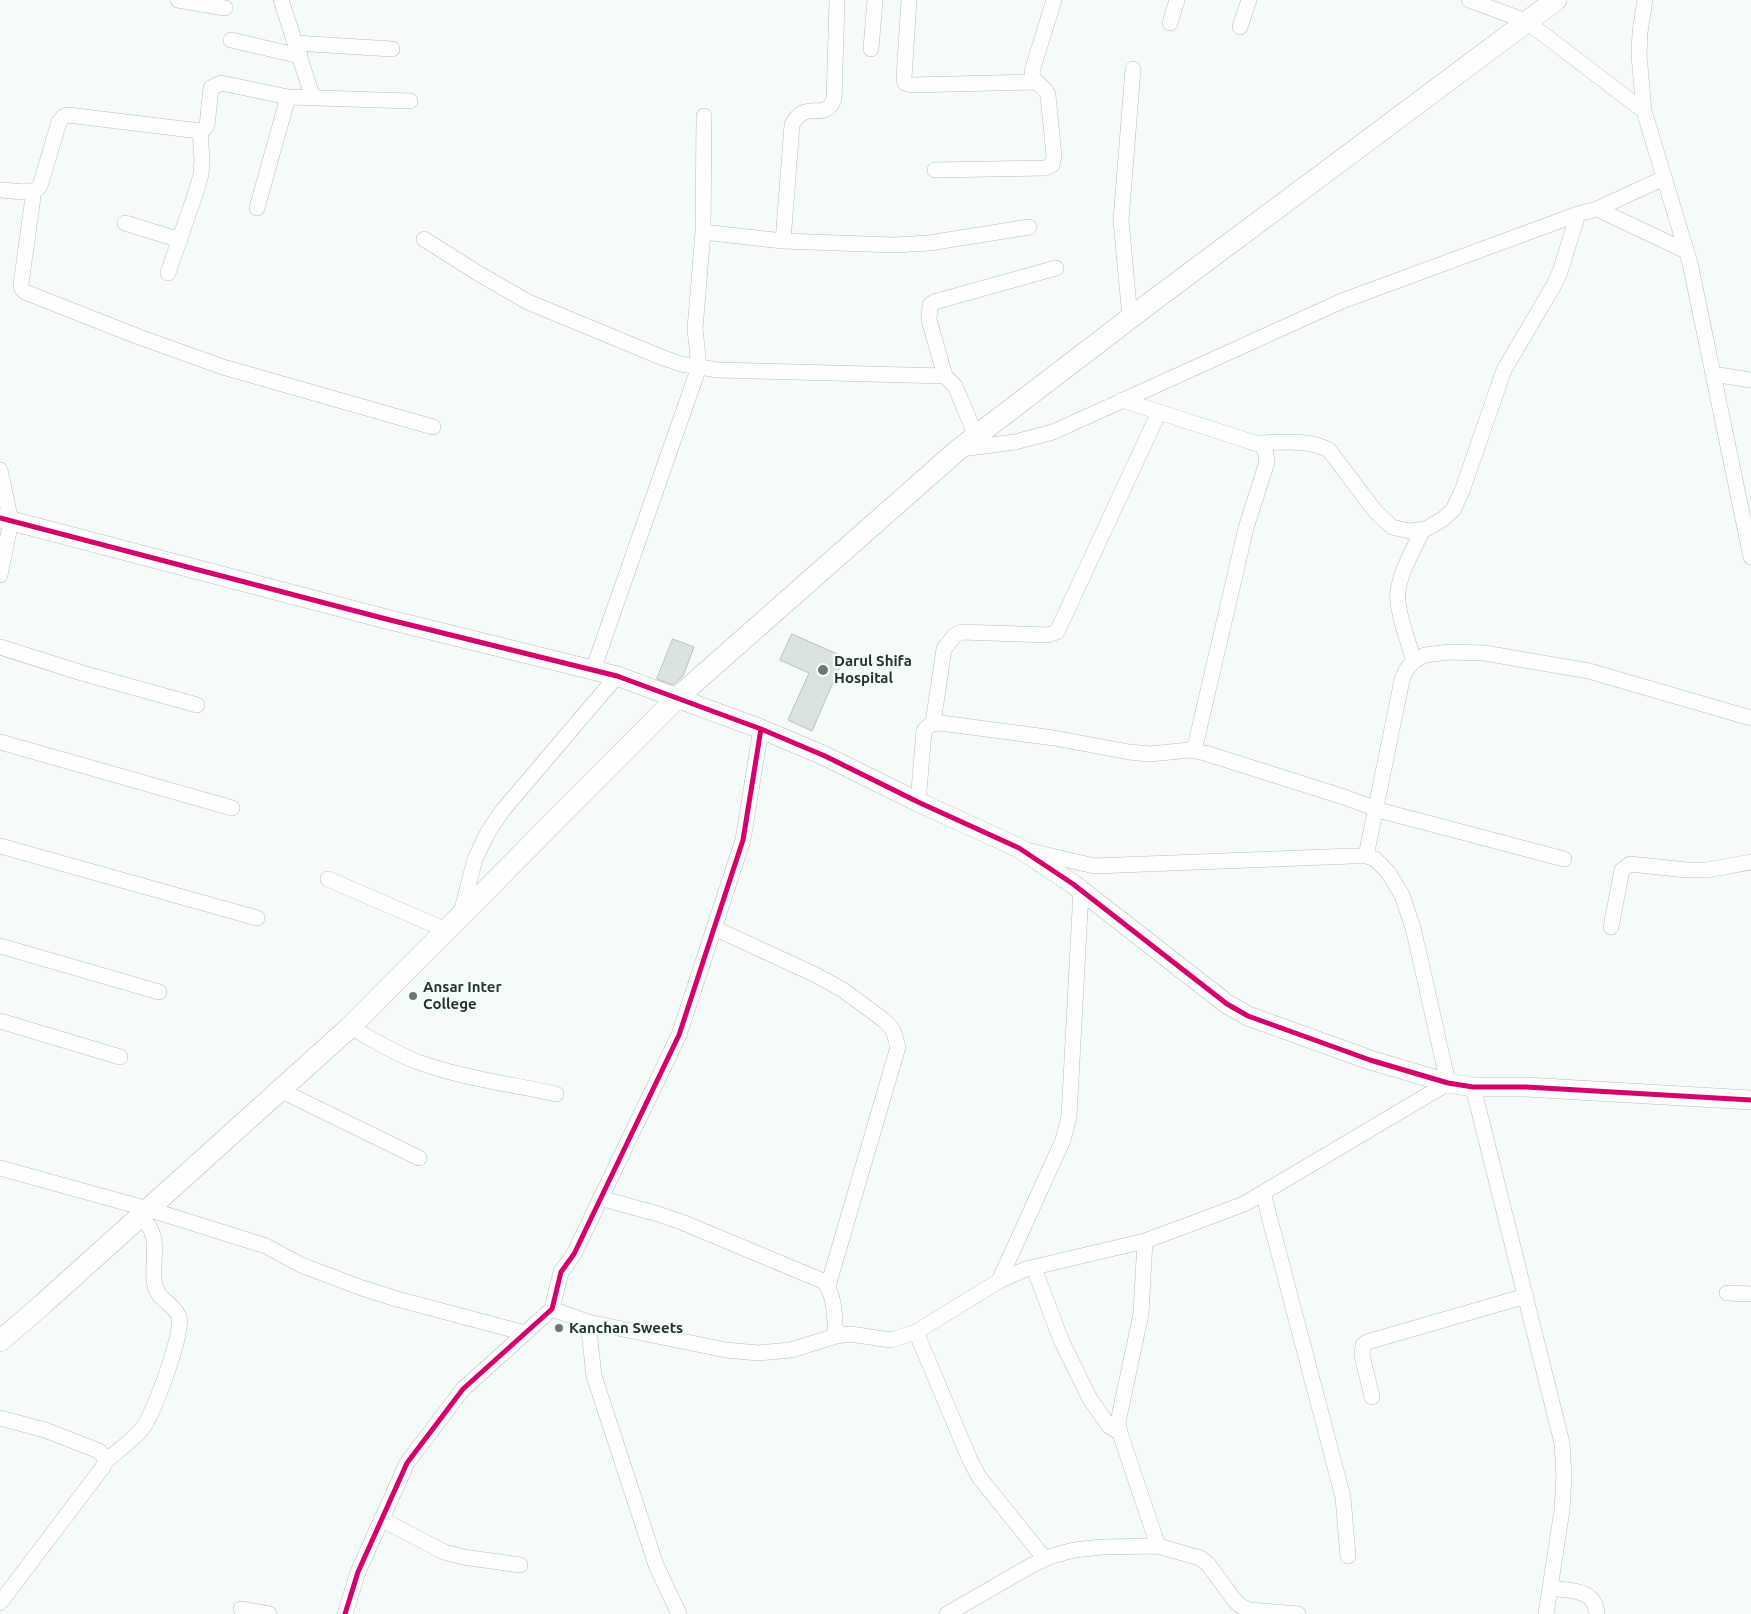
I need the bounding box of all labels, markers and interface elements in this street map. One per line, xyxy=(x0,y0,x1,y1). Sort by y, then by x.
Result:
place label: Darul Shifa Hospital xyxy=(834,652,912,687)
marker: Darul Shifa Hospital xyxy=(816,663,830,677)
place label: Ansar Inter College xyxy=(423,978,502,1013)
marker: Ansar Inter College xyxy=(407,990,419,1002)
place label: Kanchan Sweets xyxy=(569,1319,683,1337)
marker: Kanchan Sweets xyxy=(553,1322,565,1334)

